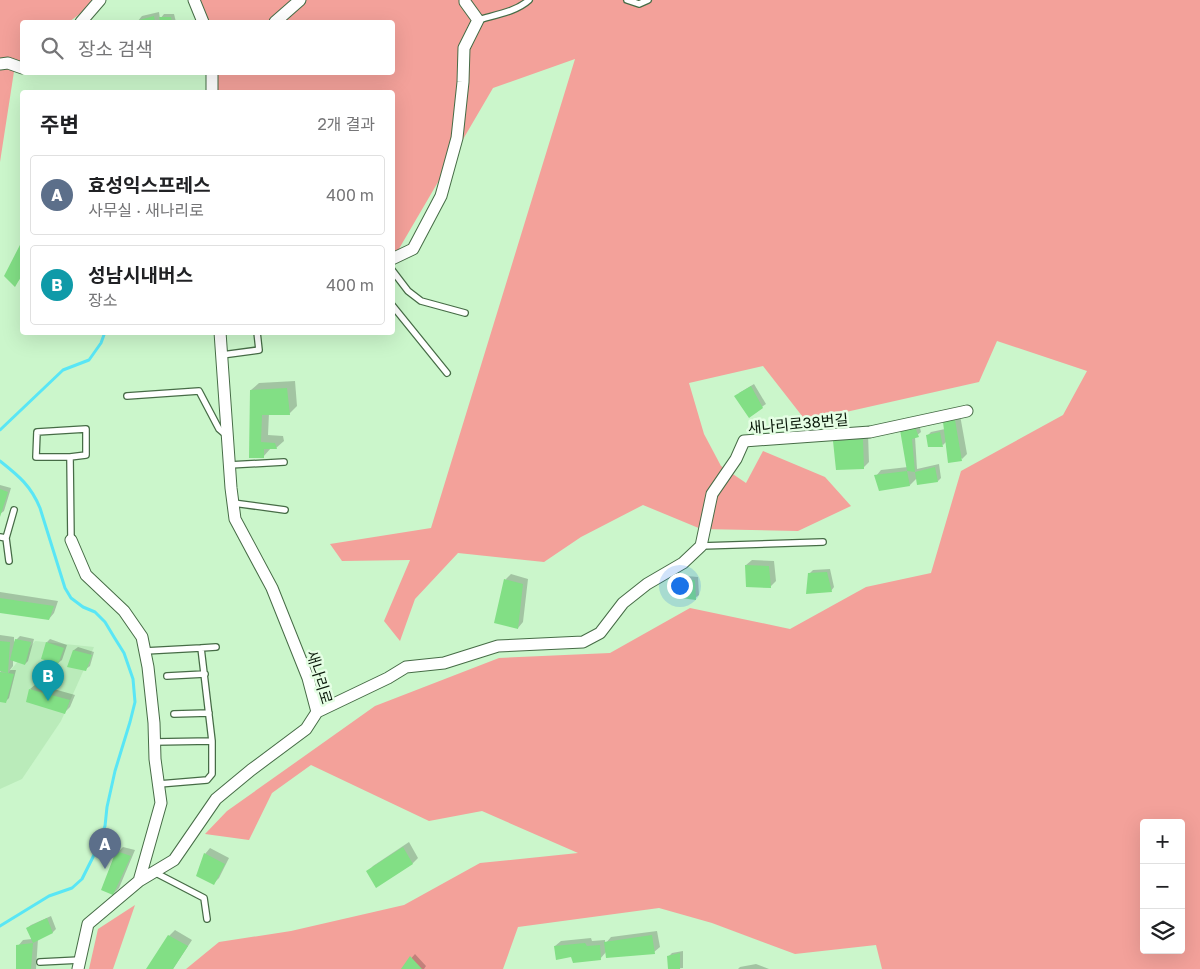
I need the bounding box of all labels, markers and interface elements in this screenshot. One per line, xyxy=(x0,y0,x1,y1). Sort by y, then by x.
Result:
search box xyxy=(20,20,395,75)
icon: search xyxy=(38,34,66,62)
text: 장소 검색 xyxy=(78,37,153,60)
text: 주변 xyxy=(40,111,79,137)
text: 2개 결과 xyxy=(318,114,375,134)
text: 효성익스프레스 xyxy=(88,173,210,196)
text: A xyxy=(51,185,63,205)
text: 400 m xyxy=(326,185,374,205)
text: 사무실 · 새나리로 xyxy=(88,200,204,220)
text: 성남시내버스 xyxy=(88,263,193,286)
text: B xyxy=(51,275,63,295)
text: 400 m xyxy=(326,275,374,295)
text: 장소 xyxy=(88,290,117,310)
street label: 새나리로38번길 xyxy=(747,410,849,436)
your location xyxy=(667,573,693,599)
street label: 새나리로 xyxy=(303,648,337,706)
pin: B xyxy=(32,660,64,701)
map controls xyxy=(1140,819,1185,954)
button: + xyxy=(1140,819,1185,864)
pin: A xyxy=(89,828,121,869)
button: − xyxy=(1140,864,1185,909)
button: layers xyxy=(1140,909,1185,954)

